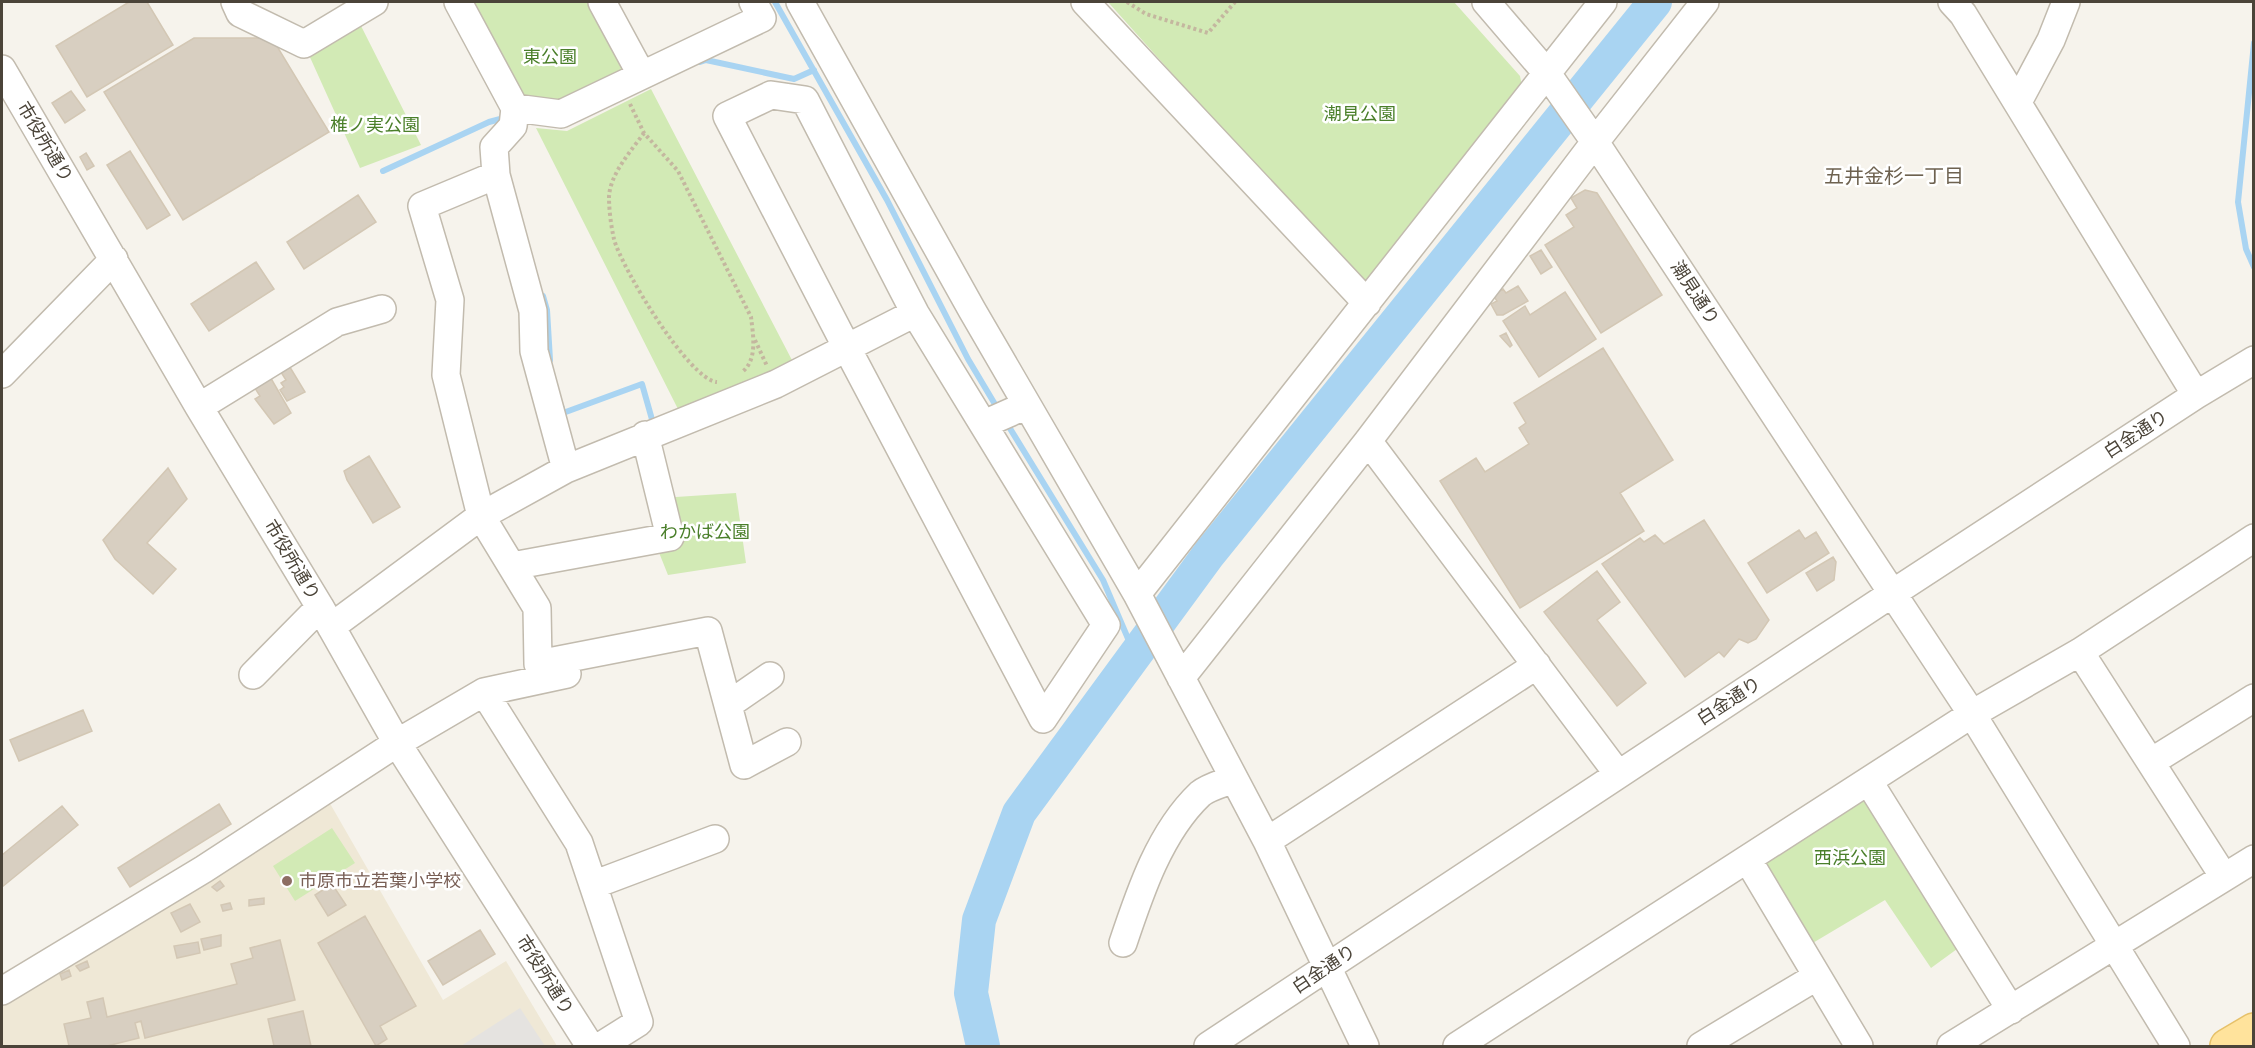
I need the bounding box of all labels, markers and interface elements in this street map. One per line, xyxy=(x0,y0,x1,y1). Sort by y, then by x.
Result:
park label: 東公園 xyxy=(523,43,577,70)
street label: 市役所通り xyxy=(11,96,80,187)
park label: 潮見公園 xyxy=(1324,100,1396,127)
park label: 椎ノ実公園 xyxy=(330,111,420,138)
district label: 五井金杉一丁目 xyxy=(1824,160,1964,191)
street label: 潮見通り xyxy=(1664,255,1726,330)
street label: 白金通り xyxy=(2098,403,2173,465)
street label: 市役所通り xyxy=(258,514,327,605)
park label: わかば公園 xyxy=(660,518,750,545)
street label: 白金通り xyxy=(1691,670,1766,732)
park label: 西浜公園 xyxy=(1814,844,1886,871)
place label: 市原市立若葉小学校 xyxy=(299,867,461,894)
marker: 市原市立若葉小学校 xyxy=(280,874,294,888)
street label: 市役所通り xyxy=(510,929,581,1020)
street label: 白金通り xyxy=(1286,937,1361,1000)

